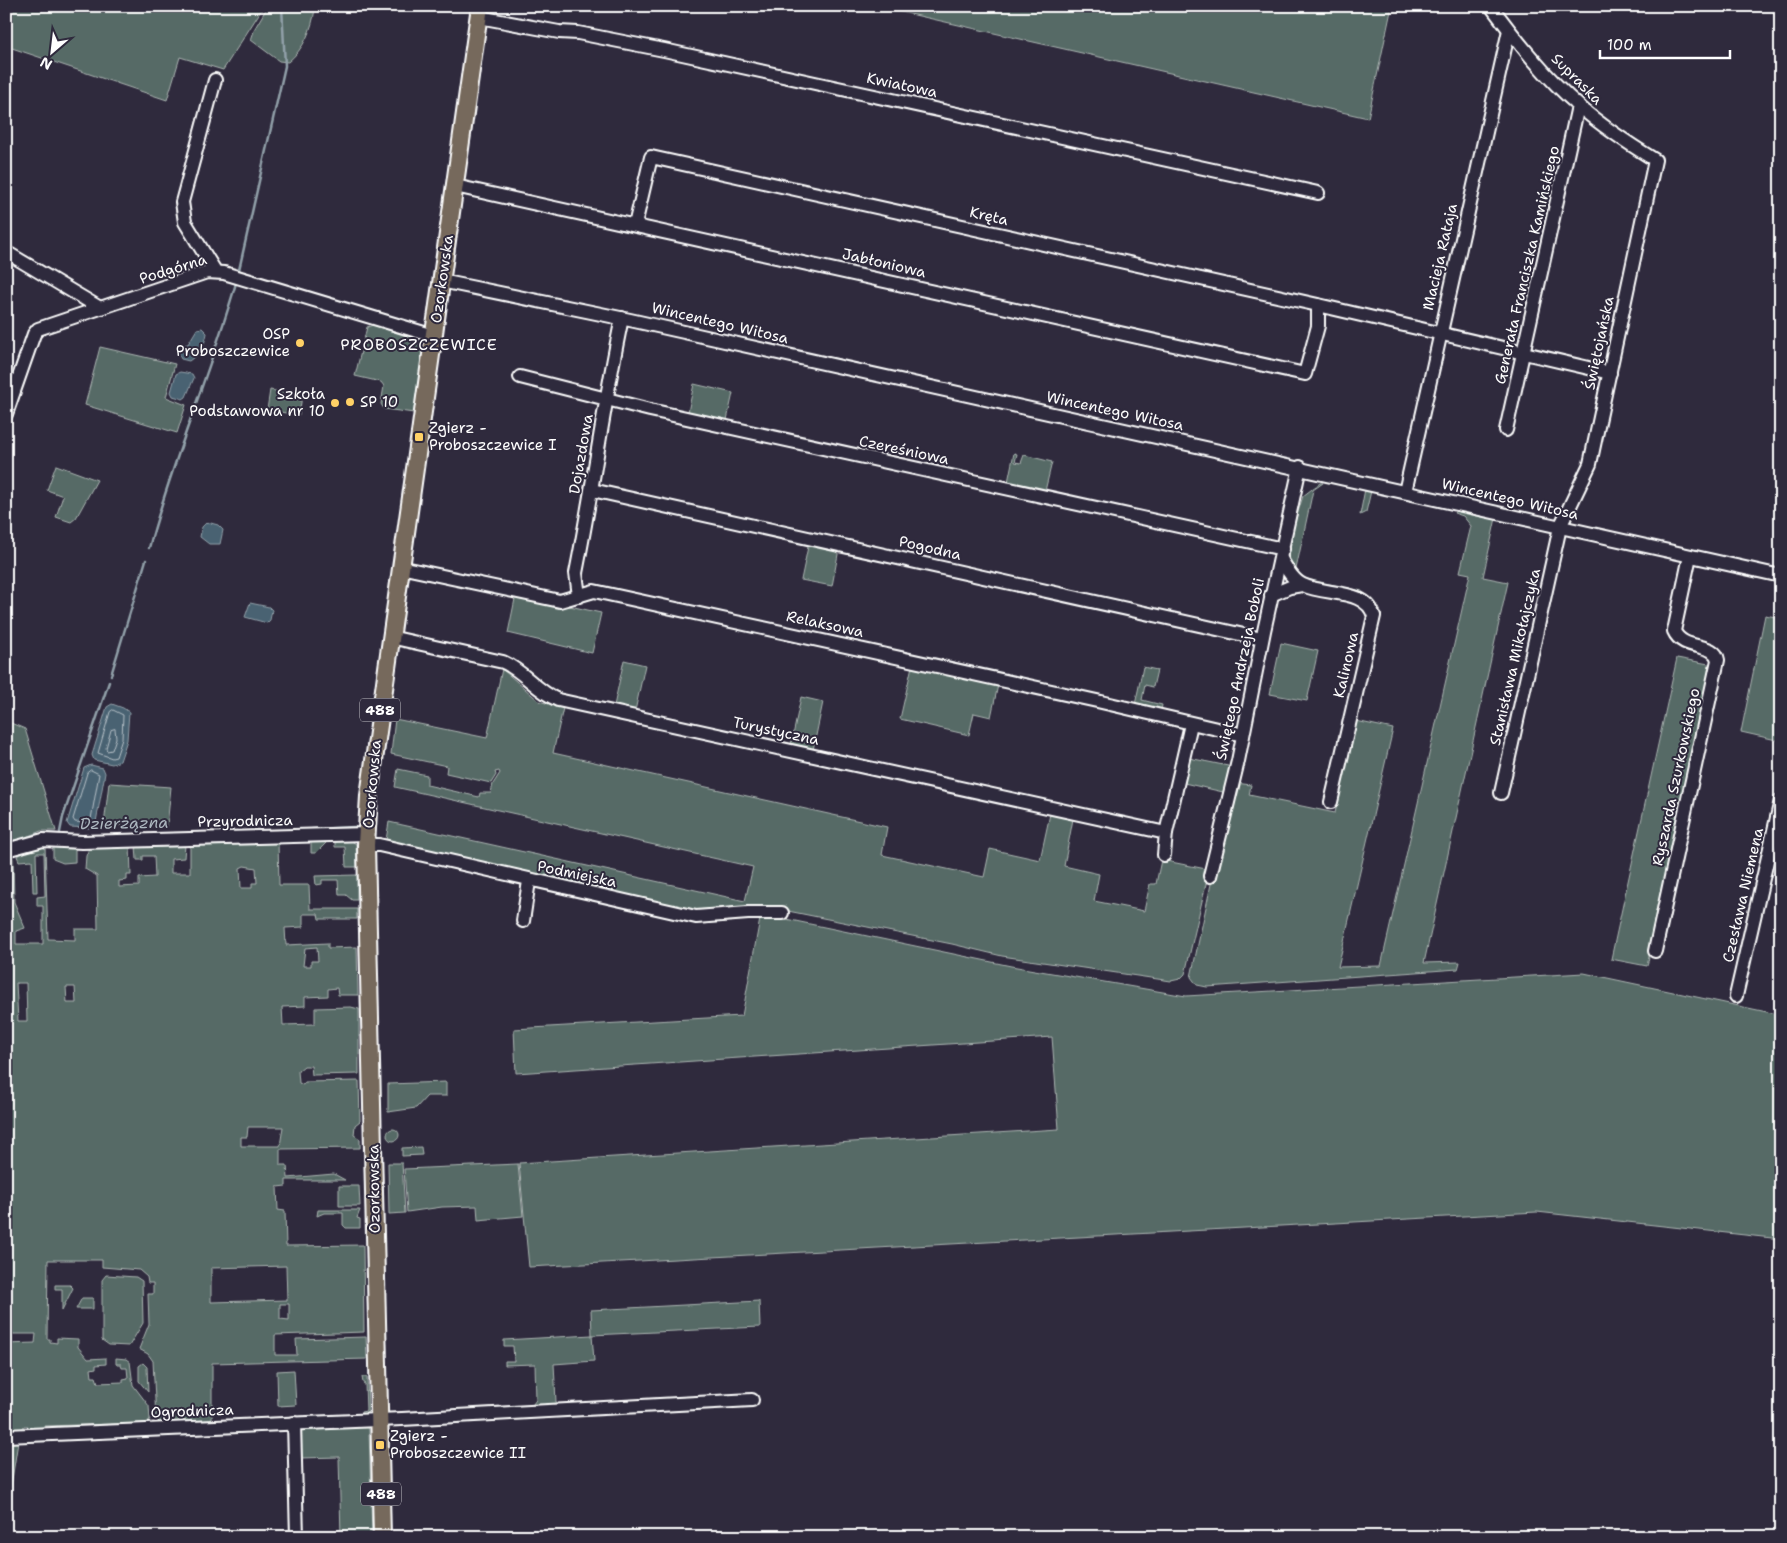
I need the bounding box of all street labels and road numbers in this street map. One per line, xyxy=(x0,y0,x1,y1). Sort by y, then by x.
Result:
street label: Supraska xyxy=(1547,49,1608,110)
street label: Kwiatowa xyxy=(865,68,940,102)
street label: Generała Franciszka Kamińskiego xyxy=(1490,144,1564,386)
street label: Macieja Rataja xyxy=(1418,201,1462,312)
street label: Kręta xyxy=(968,202,1011,230)
street label: Ozorkowska xyxy=(426,233,458,324)
street label: Jabłoniowa xyxy=(840,244,929,283)
street label: Podgórna xyxy=(137,249,210,289)
street label: Świętojańska xyxy=(1578,294,1619,392)
street label: Wincentego Witosa xyxy=(650,298,791,349)
street label: Wincentego Witosa xyxy=(1045,387,1186,435)
street label: Dojazdowa xyxy=(564,412,598,496)
street label: Czereśniowa xyxy=(857,431,952,469)
street label: Wincentego Witosa xyxy=(1440,474,1581,525)
street label: Pogodna xyxy=(897,531,964,565)
street label: Stanisława Mikołajczyka xyxy=(1485,566,1545,747)
street label: Świętego Andrzeja Boboli xyxy=(1210,576,1269,762)
street label: Relaksowa xyxy=(784,606,866,642)
street label: Kalinowa xyxy=(1329,629,1363,700)
street label: Ryszarda Szurkowskiego xyxy=(1647,686,1705,868)
road number: 488 xyxy=(360,698,400,722)
street label: Turystyczna xyxy=(731,712,822,750)
street label: Ozorkowska xyxy=(358,738,386,829)
street label: Przyrodnicza xyxy=(197,810,293,832)
street label: Czesława Niemena xyxy=(1718,825,1768,964)
street label: Podmiejska xyxy=(536,856,619,892)
street label: Ozorkowska xyxy=(363,1144,385,1234)
street label: Ogrodnicza xyxy=(150,1400,235,1422)
road number: 488 xyxy=(361,1482,401,1506)

